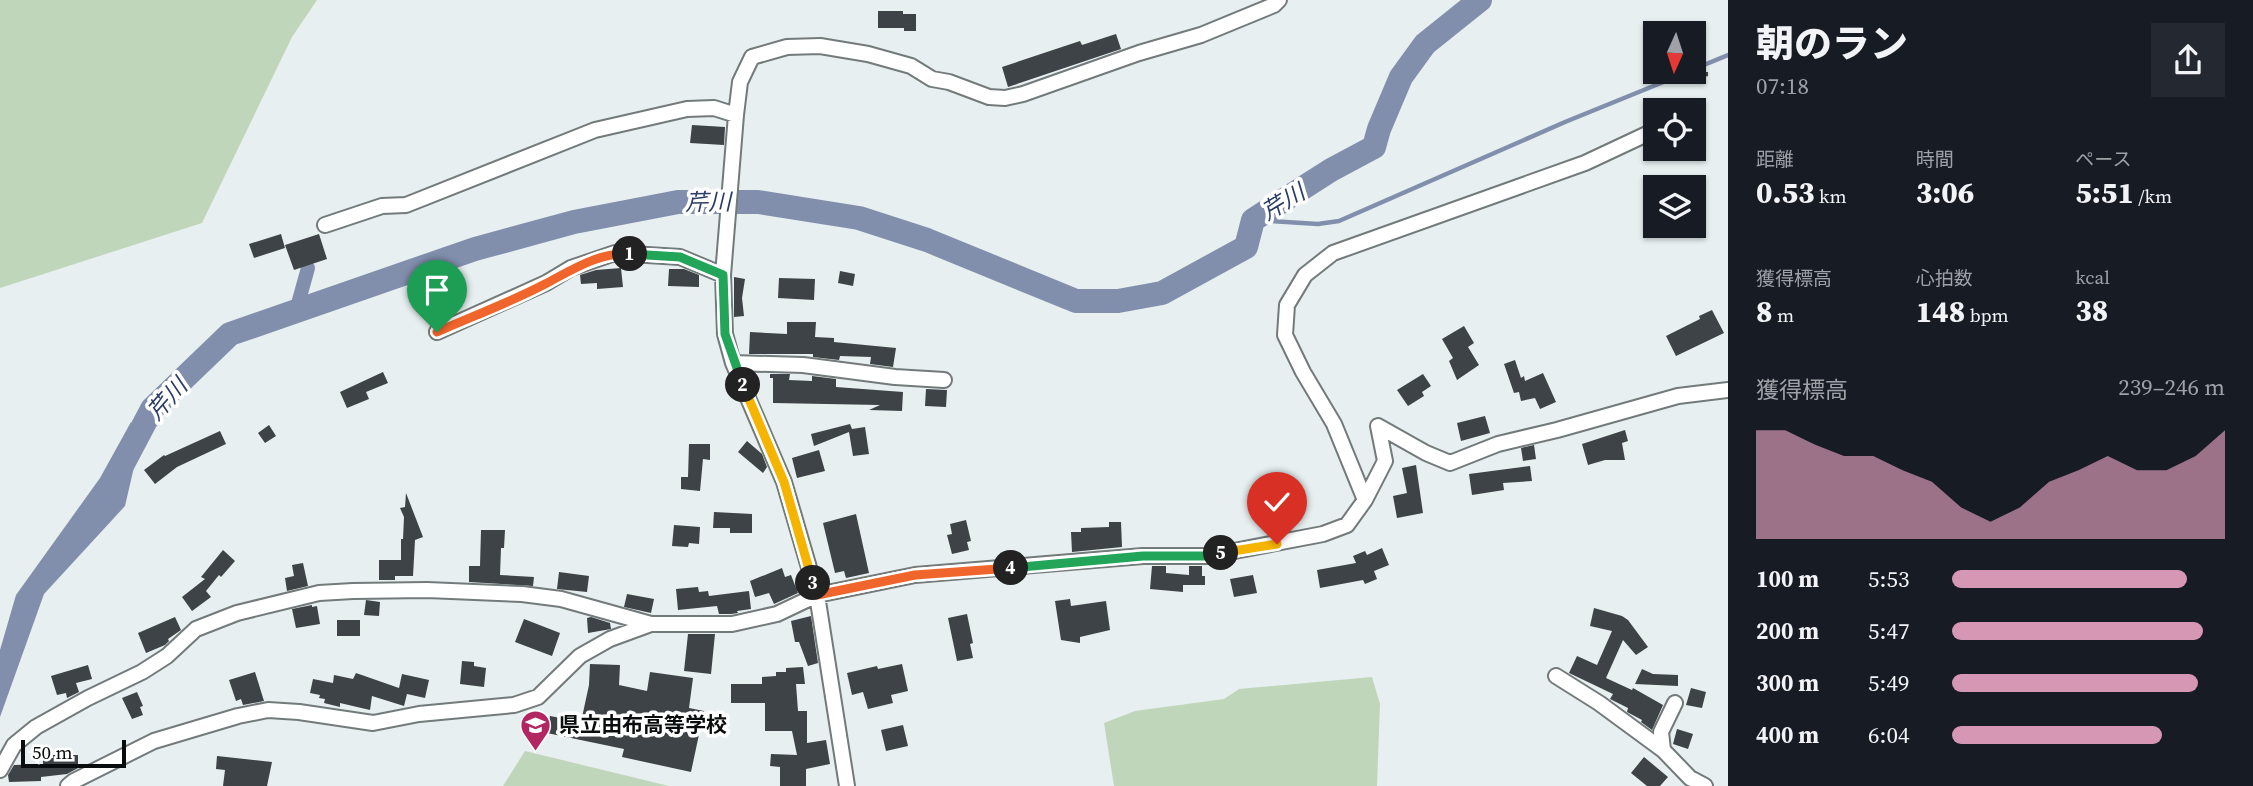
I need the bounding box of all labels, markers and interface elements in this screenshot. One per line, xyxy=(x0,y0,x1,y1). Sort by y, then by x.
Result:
text: 朝のラン xyxy=(1756,18,1908,70)
north arrow xyxy=(1643,21,1706,84)
map controls xyxy=(1643,21,1706,238)
button: share xyxy=(2151,23,2225,97)
text: 07:18 xyxy=(1756,70,1809,102)
button: locate xyxy=(1643,98,1706,161)
text: 距離 xyxy=(1756,146,1794,172)
text: 時間 xyxy=(1916,146,1954,172)
text: ペース xyxy=(2075,146,2131,172)
text: 0.53 xyxy=(1756,172,1815,213)
text: 3:06 xyxy=(1916,172,1974,213)
text: 5:51 xyxy=(2075,172,2134,213)
water label: 芹川 xyxy=(1255,175,1314,228)
button: layers xyxy=(1643,175,1706,238)
text: km xyxy=(1815,183,1847,209)
text: /km xyxy=(2134,183,2172,209)
water label: 芹川 xyxy=(685,186,734,218)
pin: 1 xyxy=(612,236,648,272)
text: 1 xyxy=(624,240,635,266)
pin xyxy=(407,260,467,332)
text: kcal xyxy=(2075,264,2110,290)
text: 獲得標高 xyxy=(1756,265,1832,291)
text: 心拍数 xyxy=(1916,265,1973,291)
icon: arrive xyxy=(418,271,456,309)
text: 38 xyxy=(2075,290,2108,331)
text: 8 xyxy=(1756,291,1773,332)
text: 148 xyxy=(1916,291,1965,332)
text: m xyxy=(1773,302,1794,328)
text: bpm xyxy=(1965,302,2009,328)
pin: 2 xyxy=(726,368,760,402)
water label: 芹川 xyxy=(140,369,196,427)
text: 2 xyxy=(737,371,748,397)
text: 239–246 m xyxy=(2118,371,2225,403)
text: 獲得標高 xyxy=(1756,374,1848,406)
pin xyxy=(1247,472,1307,544)
icon: check xyxy=(1258,483,1296,521)
pin: 5 xyxy=(1204,536,1238,570)
text: 5 xyxy=(1215,539,1226,565)
pin: 4 xyxy=(993,550,1028,586)
text: 4 xyxy=(1005,554,1016,580)
text: 100 m xyxy=(1756,563,1819,595)
text: 5:53 xyxy=(1868,563,1909,595)
pin: 3 xyxy=(796,566,830,600)
text: 3 xyxy=(807,569,818,595)
text: 200 m xyxy=(1756,615,1819,647)
text: 5:47 xyxy=(1868,615,1909,647)
text: 300 m xyxy=(1756,667,1819,699)
text: 5:49 xyxy=(1868,667,1909,699)
school or university icon: 県立由布高等学校 xyxy=(519,708,553,752)
place label: 県立由布高等学校 xyxy=(559,710,727,739)
text: 400 m xyxy=(1756,719,1819,751)
text: 6:04 xyxy=(1868,719,1909,751)
scale bar xyxy=(21,737,126,769)
text: 50 m xyxy=(32,739,73,765)

